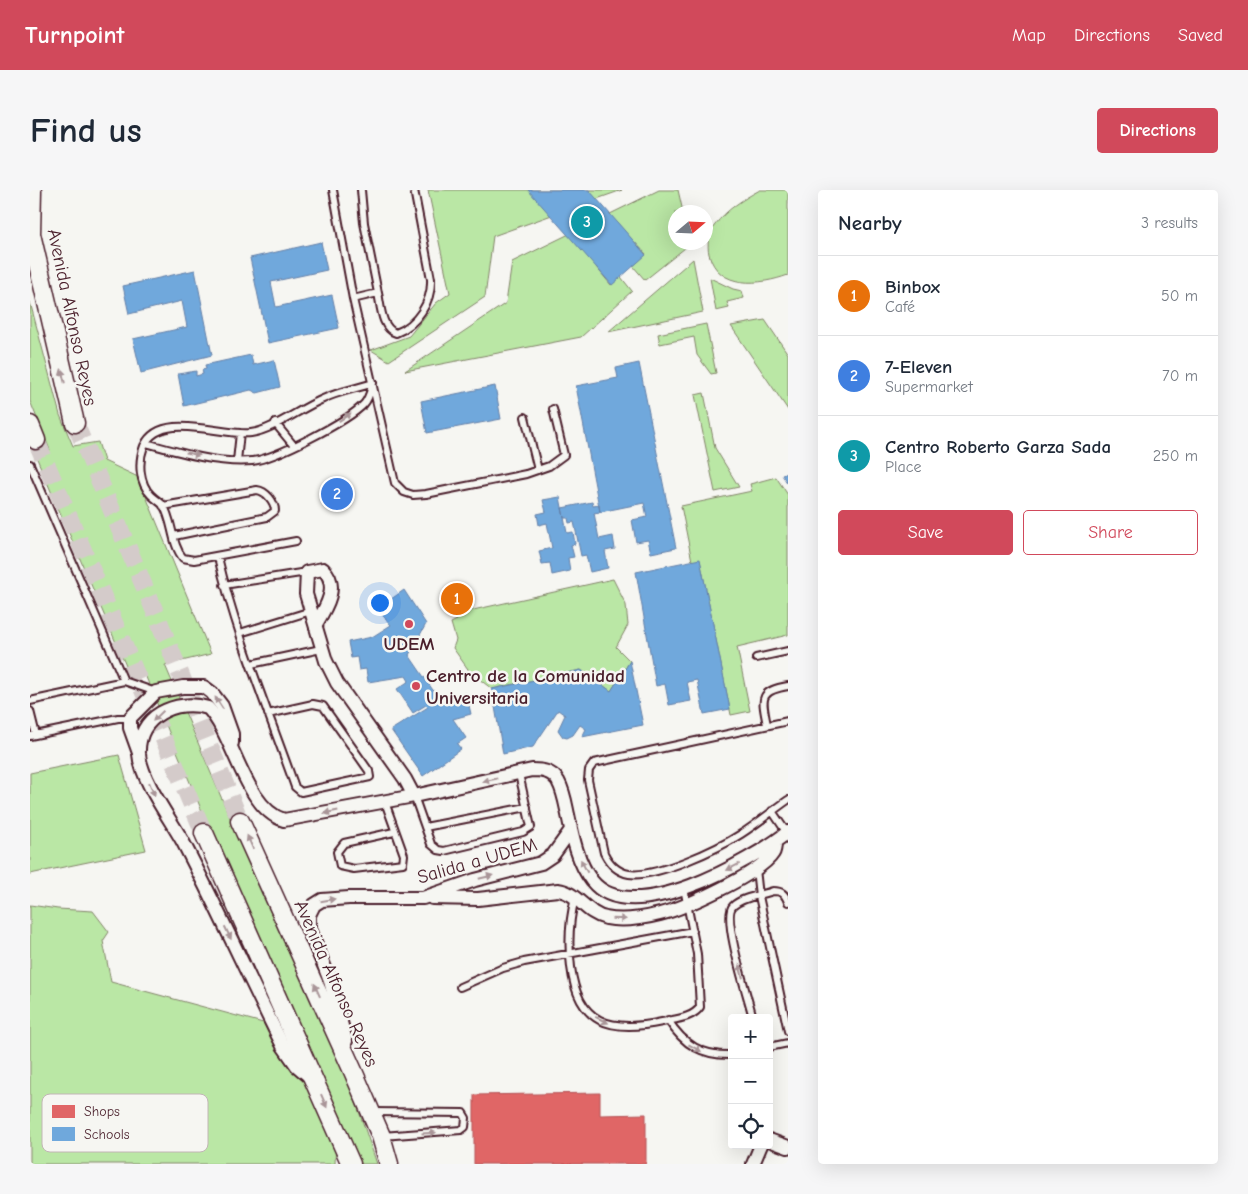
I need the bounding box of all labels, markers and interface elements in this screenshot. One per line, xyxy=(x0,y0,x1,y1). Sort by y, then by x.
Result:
text: Turnpoint xyxy=(25,21,124,49)
text: Map xyxy=(1012,25,1046,46)
text: Directions xyxy=(1074,25,1150,46)
text: Saved xyxy=(1178,25,1223,46)
button: Directions xyxy=(1097,108,1218,153)
text: Find us xyxy=(30,110,142,151)
pin: 3 xyxy=(571,203,603,241)
north arrow xyxy=(668,205,713,250)
text: Nearby xyxy=(838,211,902,235)
text: 3 results xyxy=(1141,214,1198,232)
street label: Avenida Alfonso Reyes xyxy=(43,227,102,408)
text: Binbox xyxy=(885,276,940,298)
text: 1 xyxy=(851,287,857,305)
text: 50 m xyxy=(1161,287,1198,305)
text: Café xyxy=(885,298,915,316)
text: 7-Eleven xyxy=(885,356,952,378)
text: 2 xyxy=(850,367,858,385)
text: 70 m xyxy=(1162,367,1198,385)
one-way arrow xyxy=(59,369,67,384)
text: Supermarket xyxy=(885,378,973,396)
one-way arrow xyxy=(338,412,351,422)
text: Centro Roberto Garza Sada xyxy=(885,436,1111,458)
text: 3 xyxy=(850,447,858,465)
text: 250 m xyxy=(1153,447,1198,465)
one-way arrow xyxy=(186,450,202,458)
text: Place xyxy=(885,458,921,476)
pin: 2 xyxy=(321,475,353,513)
button: Save xyxy=(838,510,1013,555)
button: Share xyxy=(1023,510,1198,555)
pin: 1 xyxy=(441,580,473,618)
your location xyxy=(367,590,393,616)
marker: UDEM xyxy=(403,618,415,630)
place label: UDEM xyxy=(383,633,435,655)
place label: Centro de la Comunidad Universitaria xyxy=(426,665,625,709)
marker: Centro de la Comunidad Universitaria xyxy=(410,680,422,692)
one-way arrow xyxy=(214,696,224,709)
one-way arrow xyxy=(152,710,164,722)
one-way arrow xyxy=(483,776,498,784)
one-way arrow xyxy=(149,782,157,796)
one-way arrow xyxy=(323,808,338,816)
street label: Salida a UDEM xyxy=(415,833,540,889)
one-way arrow xyxy=(245,835,253,849)
one-way arrow xyxy=(580,859,588,873)
one-way arrow xyxy=(726,863,741,871)
one-way arrow xyxy=(479,873,494,881)
one-way arrow xyxy=(320,896,336,904)
street label: Avenida Alfonso Reyes xyxy=(289,897,383,1070)
one-way arrow xyxy=(611,915,627,923)
one-way arrow xyxy=(224,926,232,940)
one-way arrow xyxy=(737,963,745,978)
one-way arrow xyxy=(313,983,321,997)
map controls xyxy=(728,1014,773,1149)
button: + xyxy=(728,1014,773,1059)
one-way arrow xyxy=(594,1016,609,1024)
one-way arrow xyxy=(687,1044,702,1052)
button: − xyxy=(728,1059,773,1104)
legend xyxy=(42,1094,208,1152)
one-way arrow xyxy=(320,1094,328,1108)
text: Shops xyxy=(84,1103,120,1120)
button: locate xyxy=(728,1104,773,1149)
text: Schools xyxy=(84,1126,130,1143)
one-way arrow xyxy=(422,1128,438,1136)

